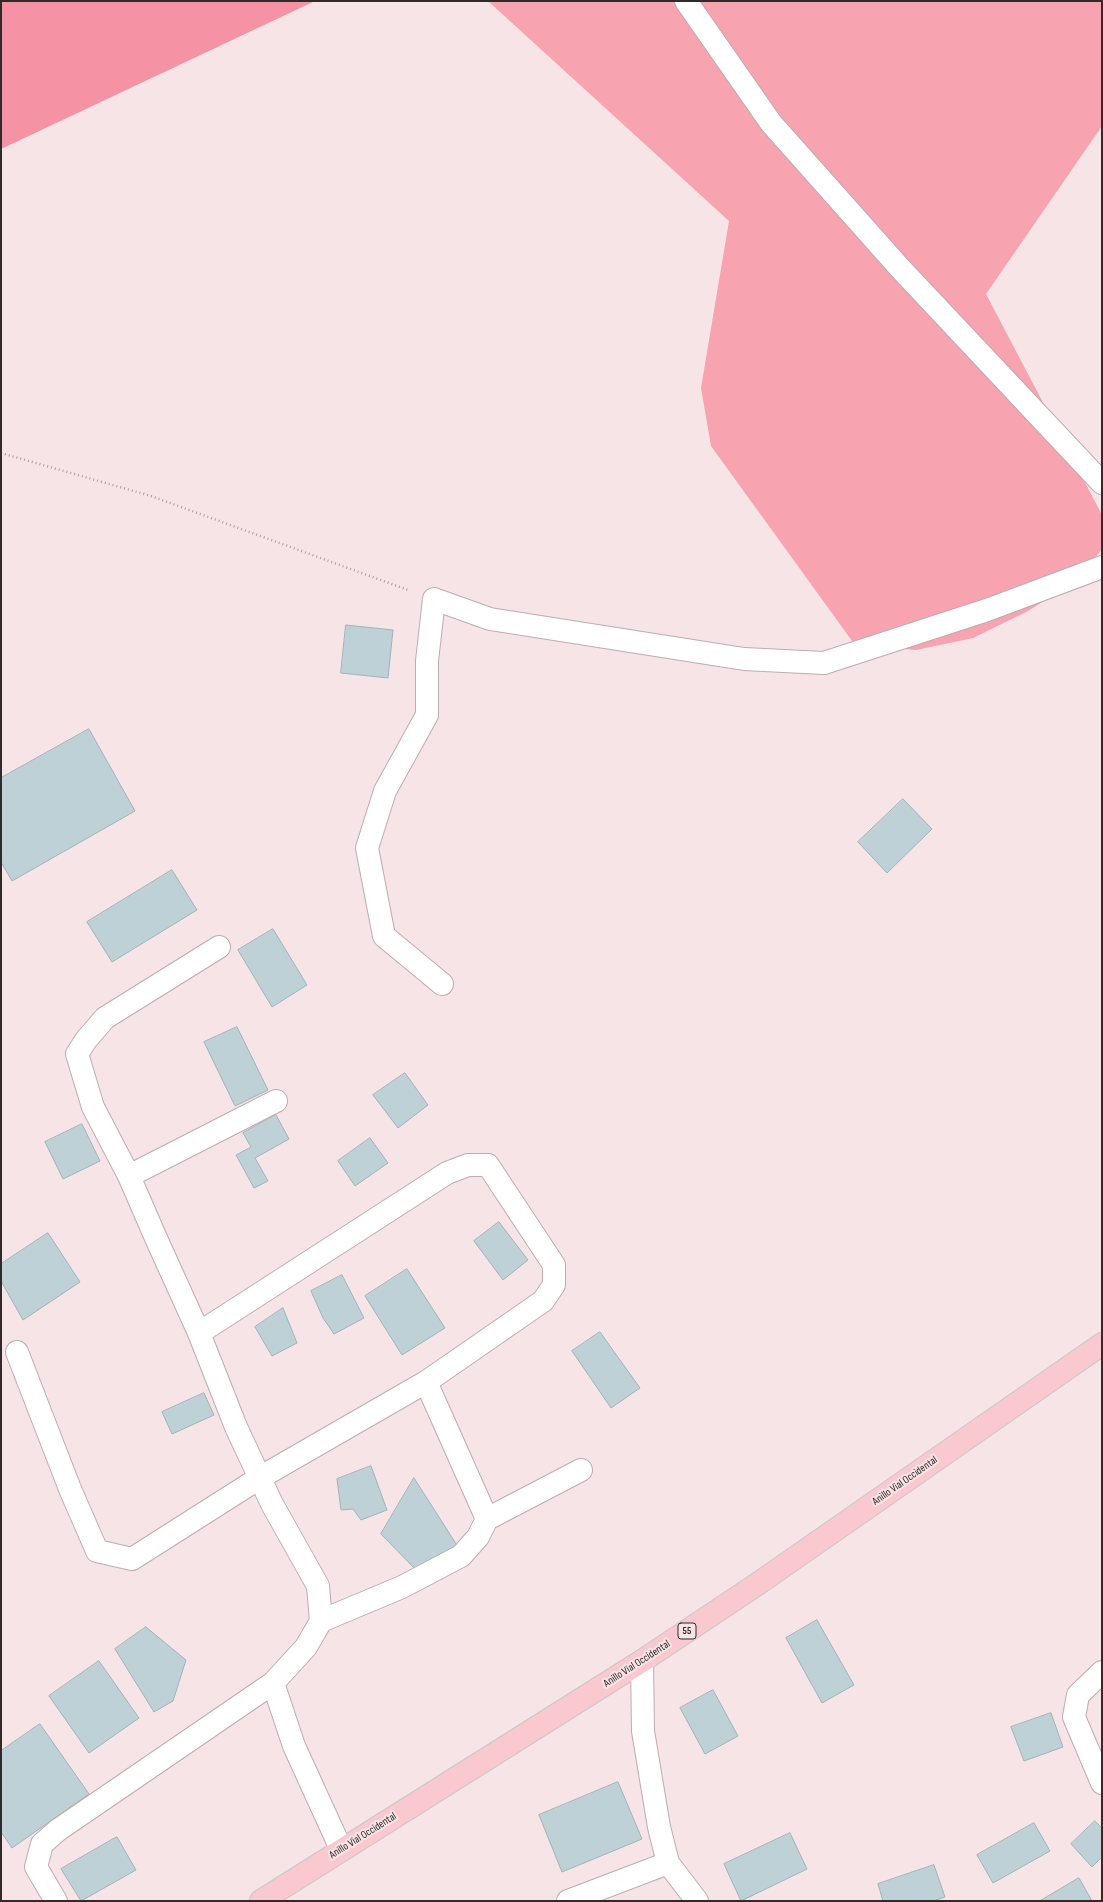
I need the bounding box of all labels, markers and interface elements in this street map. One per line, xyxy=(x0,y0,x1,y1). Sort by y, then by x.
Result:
street label: Anillo Vial Occidental xyxy=(870,1454,940,1508)
road number: 55 xyxy=(678,1623,696,1639)
street label: Anillo Vial Occidental xyxy=(601,1638,673,1690)
street label: Anillo Vial Occidental xyxy=(327,1810,399,1862)

